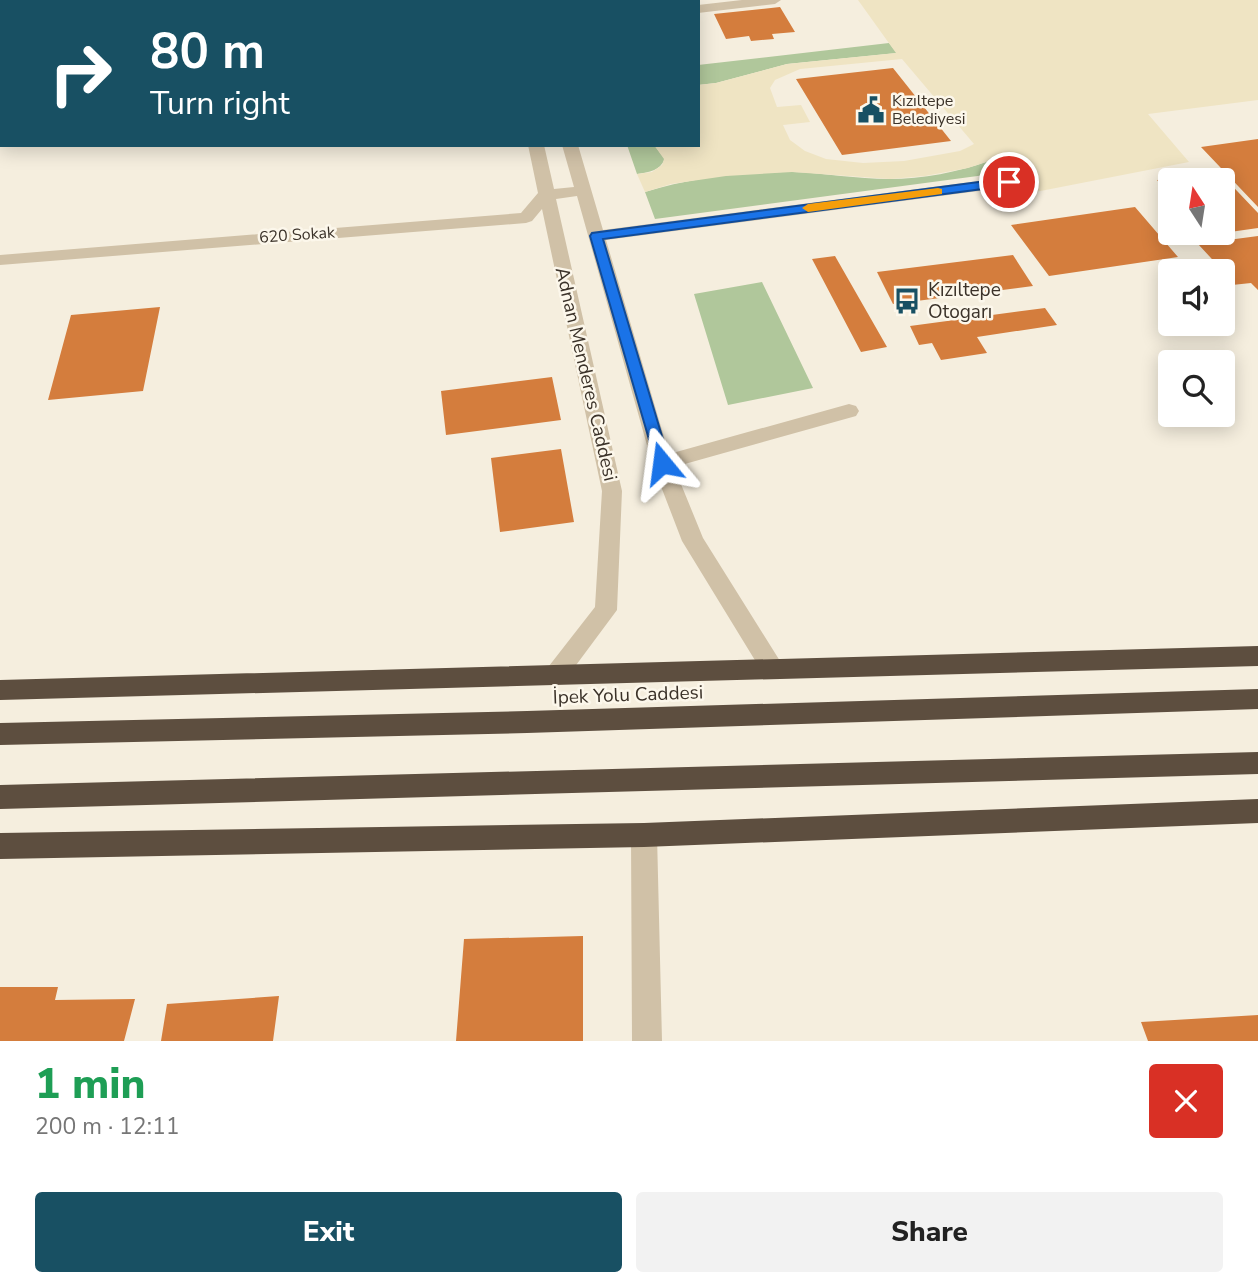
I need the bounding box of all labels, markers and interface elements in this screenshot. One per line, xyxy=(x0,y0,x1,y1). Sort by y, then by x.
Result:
text: 80 m xyxy=(150,18,265,85)
icon: right xyxy=(35,28,126,119)
text: Turn right xyxy=(150,82,290,125)
place label: Kızıltepe Belediyesi xyxy=(892,90,966,130)
public building icon: Kızıltepe Belediyesi xyxy=(856,95,886,125)
pin xyxy=(979,152,1039,212)
icon: arrive xyxy=(990,163,1028,201)
north arrow xyxy=(1158,168,1236,245)
map controls xyxy=(1158,168,1235,427)
street label: 620 Sokak xyxy=(258,221,337,249)
button: sound xyxy=(1158,259,1235,336)
street label: Adnan Menderes Caddesi xyxy=(549,264,623,484)
place label: Kızıltepe Otogarı xyxy=(928,277,1001,325)
bus stop icon: Kızıltepe Otogarı xyxy=(892,286,922,316)
button: search xyxy=(1158,350,1235,427)
position arrow xyxy=(625,426,699,500)
street label: İpek Yolu Caddesi xyxy=(552,679,704,711)
text: 1 min xyxy=(35,1056,145,1113)
button: close xyxy=(1149,1064,1223,1138)
text: 200 m · 12:11 xyxy=(35,1111,180,1142)
button: Exit xyxy=(35,1192,622,1272)
button: Share xyxy=(636,1192,1223,1272)

